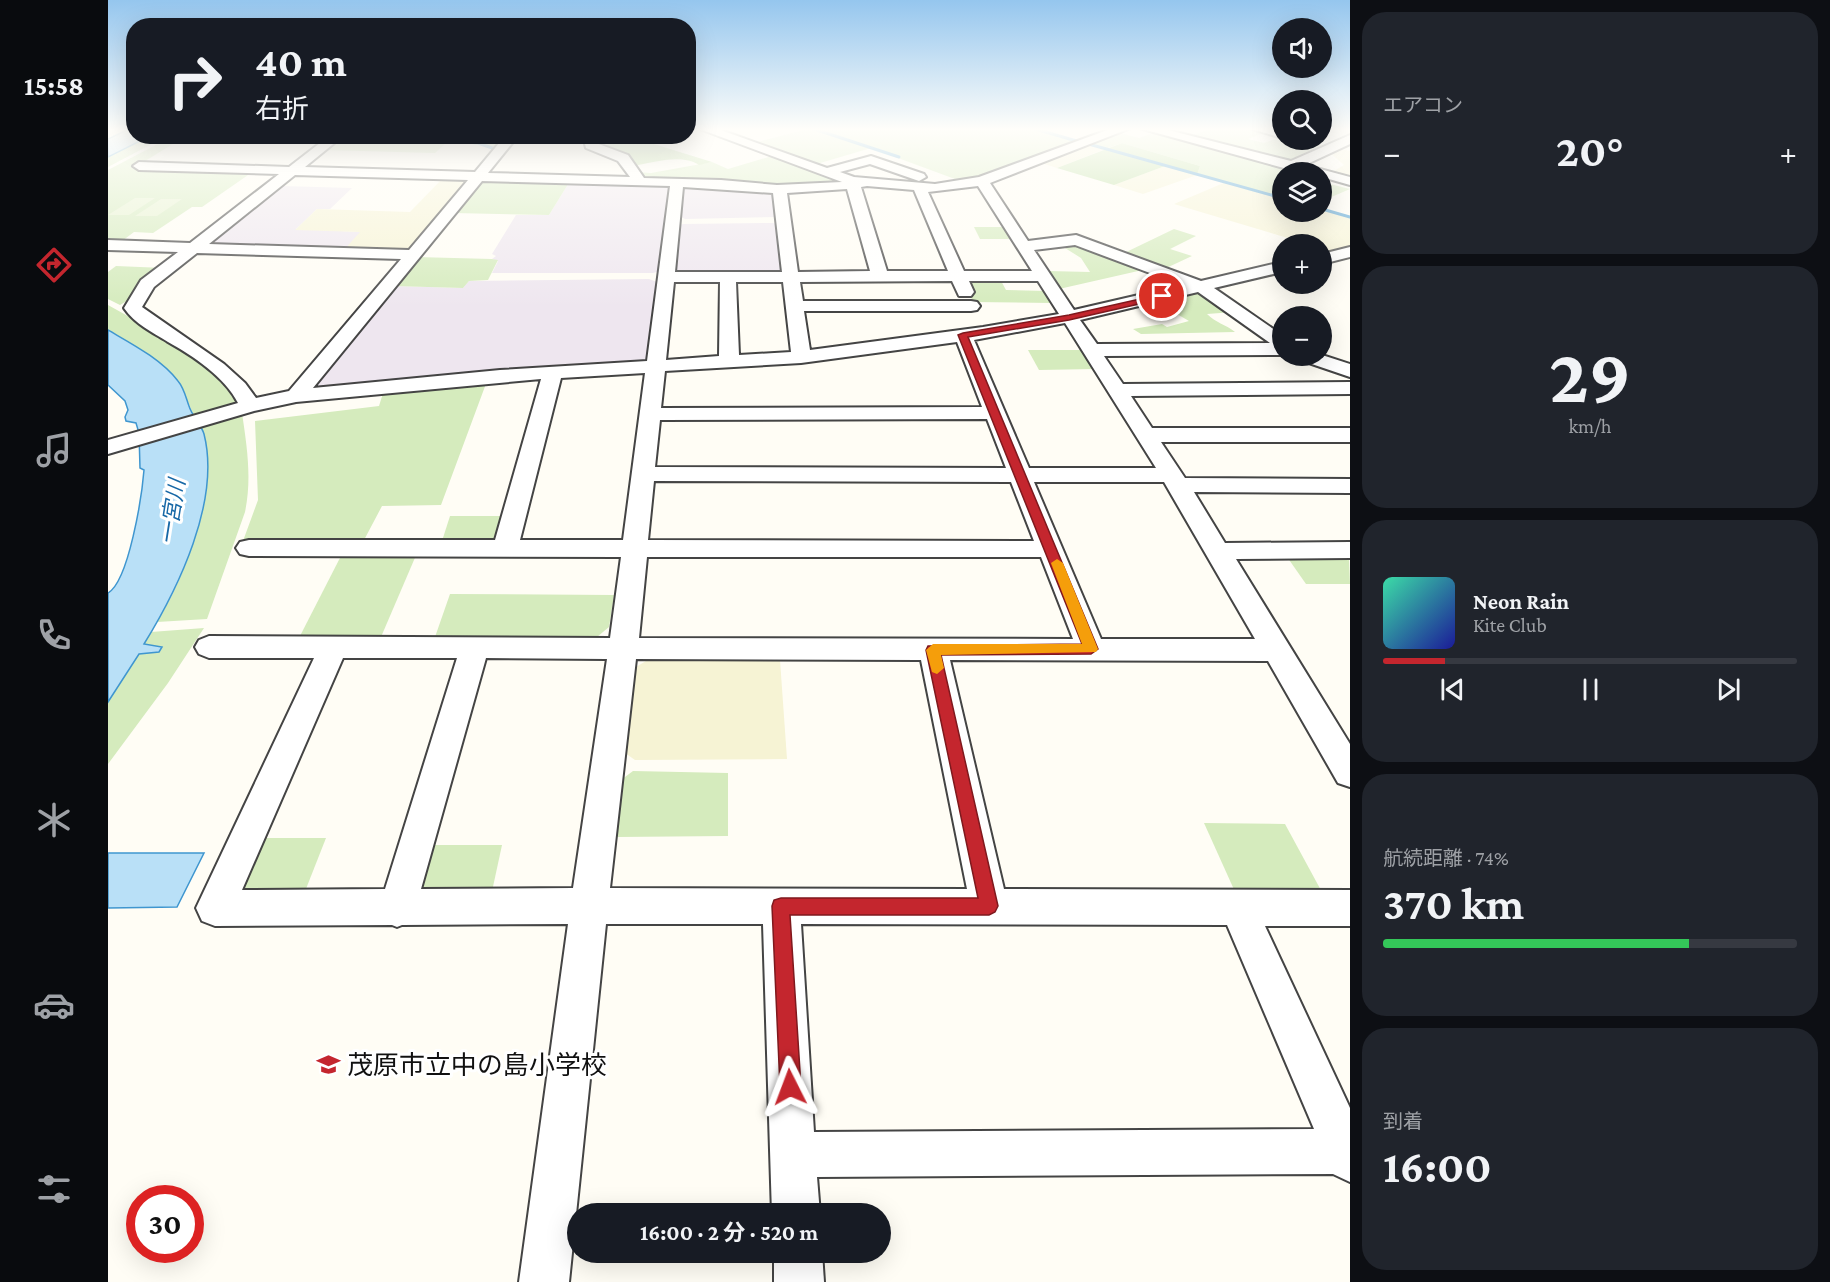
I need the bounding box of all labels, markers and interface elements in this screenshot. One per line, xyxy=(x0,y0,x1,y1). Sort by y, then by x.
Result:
map controls xyxy=(1272,18,1332,366)
button: sound xyxy=(1272,18,1332,78)
text: 40 m xyxy=(255,38,347,85)
icon: right xyxy=(156,42,234,120)
text: 15:58 xyxy=(24,71,84,101)
button: search xyxy=(1272,90,1332,150)
text: 右折 xyxy=(255,94,309,124)
text: エアコン xyxy=(1383,94,1463,116)
text: 20° xyxy=(1556,126,1624,176)
text: − xyxy=(1383,134,1400,171)
text: + xyxy=(1780,134,1797,171)
button: layers xyxy=(1272,162,1332,222)
button: + xyxy=(1272,234,1332,294)
icon: directions xyxy=(33,244,75,286)
pin xyxy=(1136,270,1187,321)
icon: arrive xyxy=(1145,279,1178,312)
button: − xyxy=(1272,306,1332,366)
text: 29 xyxy=(1549,332,1631,419)
text: km/h xyxy=(1568,415,1612,437)
icon: music xyxy=(33,429,75,471)
water label: 一宮川 xyxy=(154,475,190,547)
text: Neon Rain xyxy=(1473,589,1569,614)
icon: phone xyxy=(33,614,75,656)
text: Kite Club xyxy=(1473,614,1547,636)
icon: previous xyxy=(1436,673,1469,706)
icon: pause xyxy=(1574,673,1607,706)
icon: next xyxy=(1712,673,1745,706)
icon: climate xyxy=(33,799,75,841)
text: 航続距離 · 74% xyxy=(1383,847,1509,869)
text: 370 km xyxy=(1383,879,1524,929)
icon: car xyxy=(33,984,75,1026)
place label: 茂原市立中の島小学校 xyxy=(347,1051,607,1080)
school or university icon: 茂原市立中の島小学校 xyxy=(316,1052,342,1078)
position arrow xyxy=(758,1055,822,1119)
text: 到着 xyxy=(1383,1110,1423,1132)
text: 16:00 xyxy=(1383,1142,1492,1192)
icon: filters xyxy=(33,1168,75,1210)
speed limit sign: 30 xyxy=(126,1185,204,1263)
text: 16:00 · 2 分 · 520 m xyxy=(640,1220,818,1245)

